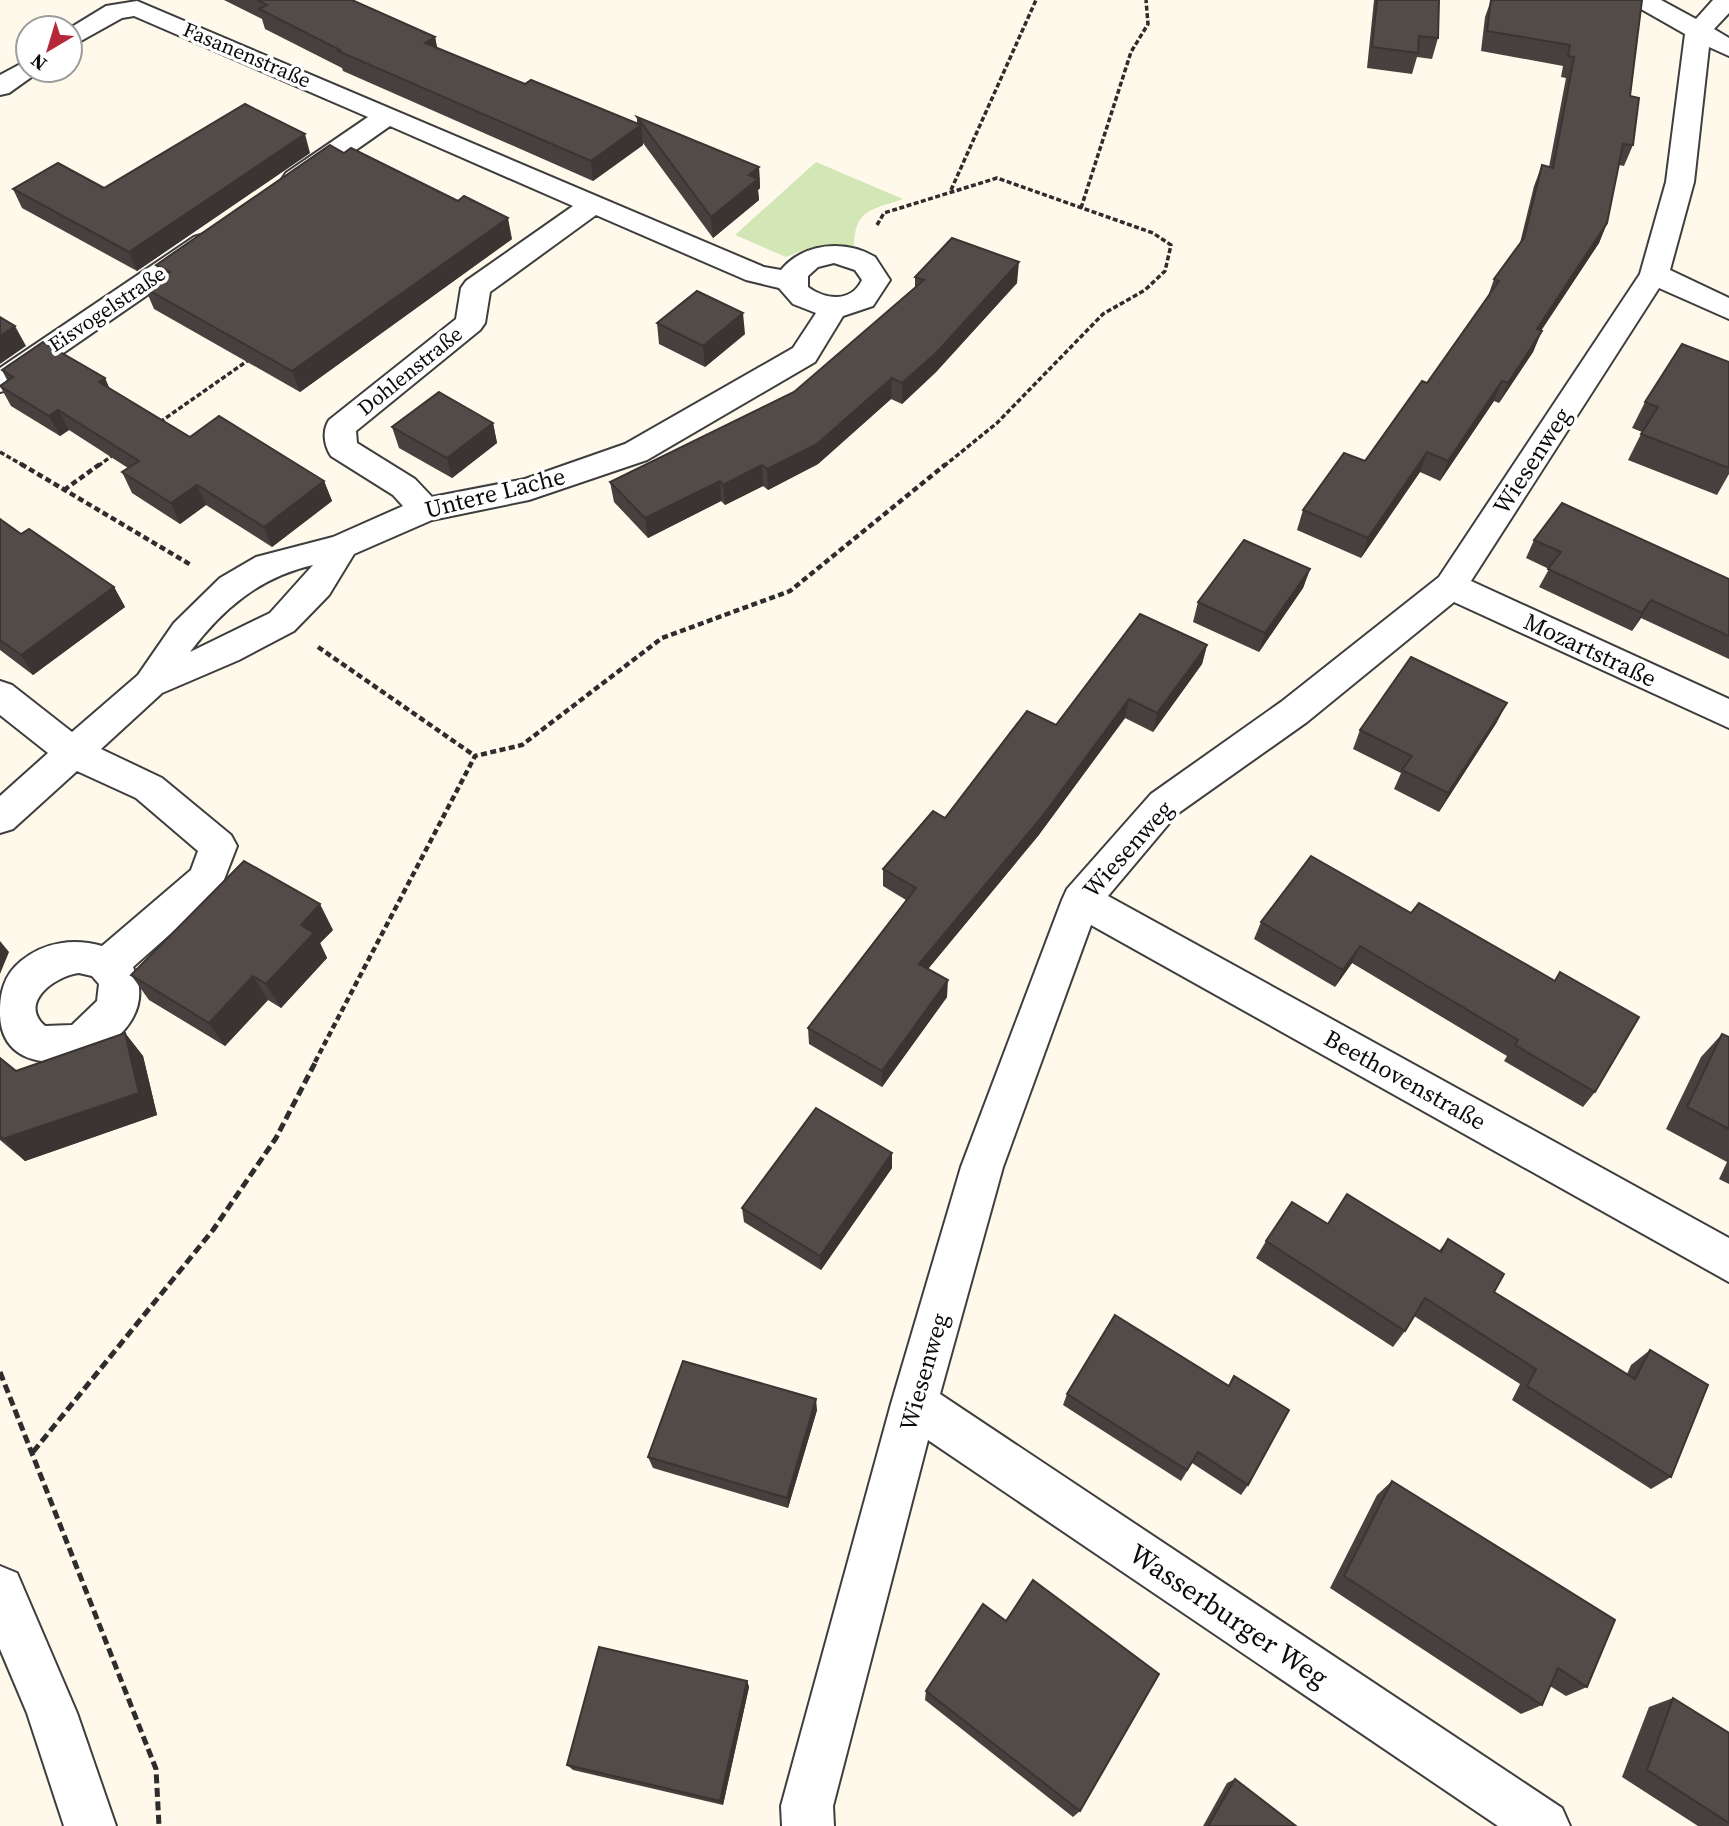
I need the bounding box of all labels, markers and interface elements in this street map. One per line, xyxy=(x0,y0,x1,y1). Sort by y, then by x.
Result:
north arrow xyxy=(14,14,84,84)
street label: Fasanenstraße xyxy=(179,15,316,95)
text: N xyxy=(25,48,52,77)
street label: Eisvogelstraße xyxy=(42,259,171,359)
street label: Dohlenstraße xyxy=(351,319,468,422)
street label: Wiesenweg xyxy=(1485,401,1578,520)
street label: Untere Lache xyxy=(421,459,569,526)
street label: Mozartstraße xyxy=(1519,604,1662,695)
street label: Wiesenweg xyxy=(1075,793,1180,905)
street label: Beethovenstraße xyxy=(1318,1021,1492,1138)
street label: Wiesenweg xyxy=(891,1309,956,1435)
street label: Wasserburger Weg xyxy=(1122,1534,1336,1696)

